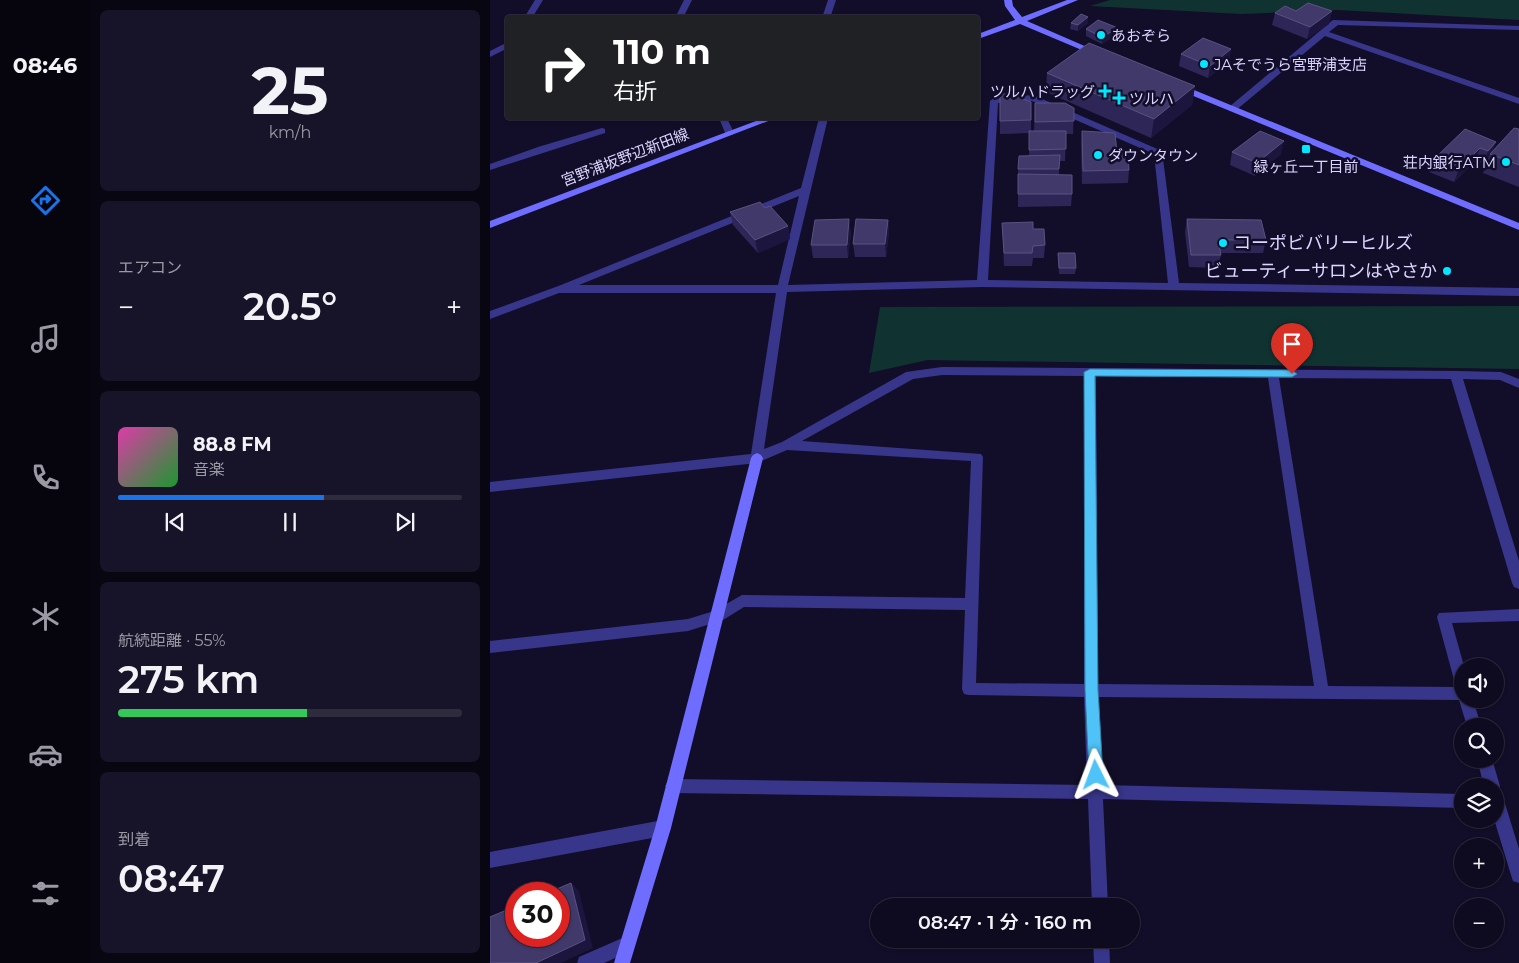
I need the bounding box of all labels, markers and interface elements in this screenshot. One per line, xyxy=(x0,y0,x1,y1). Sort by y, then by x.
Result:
place label: あおぞら xyxy=(1111,26,1171,45)
marker: あおぞら xyxy=(1095,29,1107,41)
text: 110 m xyxy=(613,30,711,73)
icon: right xyxy=(530,35,595,100)
text: 25 xyxy=(251,51,329,130)
text: 08:46 xyxy=(13,52,77,79)
place label: JAそでうら宮野浦支店 xyxy=(1213,55,1367,74)
marker: JAそでうら宮野浦支店 xyxy=(1198,58,1210,70)
text: 右折 xyxy=(613,78,657,105)
place label: ツルハドラッグ xyxy=(990,82,1095,101)
marker: ツルハドラッグ xyxy=(1099,85,1111,97)
place label: ツルハ xyxy=(1129,89,1174,108)
marker: ツルハ xyxy=(1113,92,1125,104)
text: km/h xyxy=(269,123,311,142)
street label: 宮野浦坂野辺新田線 xyxy=(559,124,691,190)
marker: 緑ヶ丘一丁目前 xyxy=(1300,143,1312,155)
place label: ダウンタウン xyxy=(1108,146,1198,165)
marker: ダウンタウン xyxy=(1092,149,1104,161)
place label: 荘内銀行ATM xyxy=(1403,153,1496,172)
marker: 荘内銀行ATM xyxy=(1500,156,1512,168)
place label: 緑ヶ丘一丁目前 xyxy=(1253,157,1359,176)
icon: directions xyxy=(28,183,63,218)
place label: コーポビバリーヒルズ xyxy=(1233,232,1413,254)
marker: コーポビバリーヒルズ xyxy=(1217,237,1229,249)
text: エアコン xyxy=(118,258,182,277)
place label: ビューティーサロンはやさか xyxy=(1204,260,1437,282)
marker: ビューティーサロンはやさか xyxy=(1441,265,1453,277)
text: 20.5° xyxy=(243,283,337,330)
text: − xyxy=(118,290,134,324)
text: + xyxy=(446,290,462,324)
icon: music xyxy=(28,321,63,356)
pin xyxy=(1271,323,1313,374)
icon: arrive xyxy=(1278,330,1306,358)
text: 88.8 FM xyxy=(193,433,272,456)
icon: phone xyxy=(28,460,63,495)
text: 音楽 xyxy=(193,460,225,479)
icon: previous xyxy=(161,508,189,536)
icon: pause xyxy=(276,508,304,536)
icon: next xyxy=(391,508,419,536)
icon: climate xyxy=(28,599,63,634)
text: 航続距離 · 55% xyxy=(118,631,226,650)
text: 275 km xyxy=(118,656,259,703)
map controls xyxy=(1454,658,1504,948)
button: sound xyxy=(1454,658,1504,708)
button: search xyxy=(1454,718,1504,768)
icon: car xyxy=(28,737,63,772)
position arrow xyxy=(1069,748,1121,800)
button: layers xyxy=(1454,778,1504,828)
text: 到着 xyxy=(118,830,150,849)
button: + xyxy=(1454,838,1504,888)
text: 08:47 xyxy=(118,855,225,902)
icon: filters xyxy=(28,876,63,911)
speed limit sign: 30 xyxy=(505,882,570,947)
button: − xyxy=(1454,898,1504,948)
text: 08:47 · 1 分 · 160 m xyxy=(918,911,1092,934)

